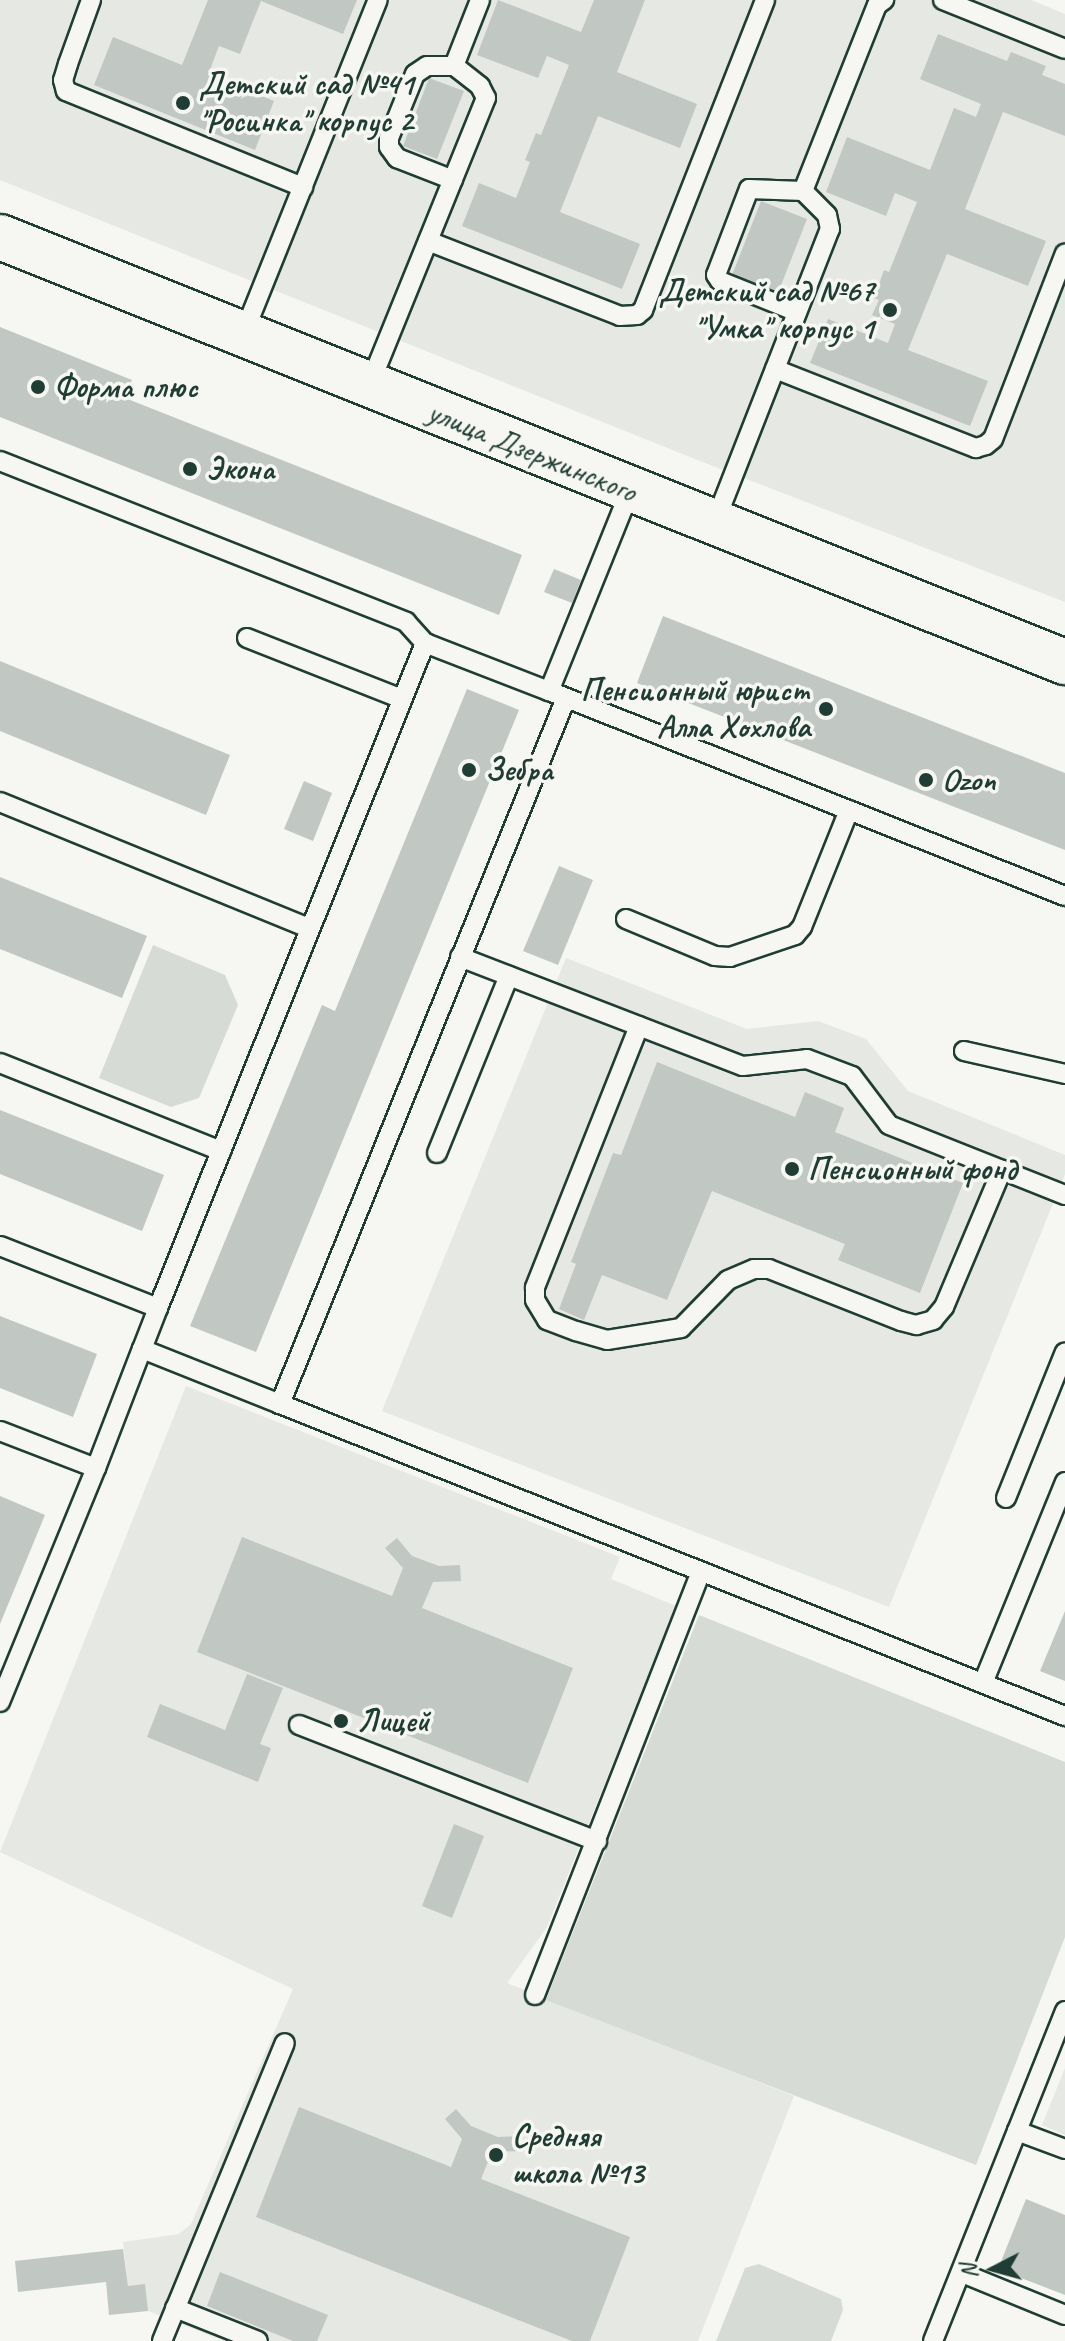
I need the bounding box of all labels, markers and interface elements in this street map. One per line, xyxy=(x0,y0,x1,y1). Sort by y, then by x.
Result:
place label: Детский сад №41 "Росинка" корпус 2 xyxy=(199,66,414,141)
marker: Детский сад №41 "Росинка" корпус 2 xyxy=(174,94,192,112)
place label: Детский сад №67 "Умка" корпус 1 xyxy=(659,273,874,348)
marker: Детский сад №67 "Умка" корпус 1 xyxy=(881,301,899,319)
place label: Форма плюс xyxy=(54,368,196,406)
marker: Форма плюс xyxy=(29,378,47,396)
street label: улица Дзержинского xyxy=(423,393,641,511)
place label: Экона xyxy=(206,450,274,488)
marker: Экона xyxy=(181,460,199,478)
place label: Пенсионный юрист Алла Хохлова xyxy=(581,672,810,747)
marker: Пенсионный юрист Алла Хохлова xyxy=(817,700,835,718)
place label: Зебра xyxy=(485,751,553,789)
marker: Зебра xyxy=(460,761,478,779)
place label: Ozon xyxy=(942,761,995,799)
marker: Ozon xyxy=(917,771,935,789)
place label: Пенсионный фонд xyxy=(808,1150,1017,1188)
marker: Пенсионный фонд xyxy=(783,1160,801,1178)
place label: Лицей xyxy=(357,1702,429,1740)
marker: Лицей xyxy=(332,1712,350,1730)
place label: Средняя школа №13 xyxy=(512,2118,644,2193)
marker: Средняя школа №13 xyxy=(487,2146,505,2164)
north arrow xyxy=(953,2229,1033,2309)
text: N xyxy=(954,2263,984,2280)

